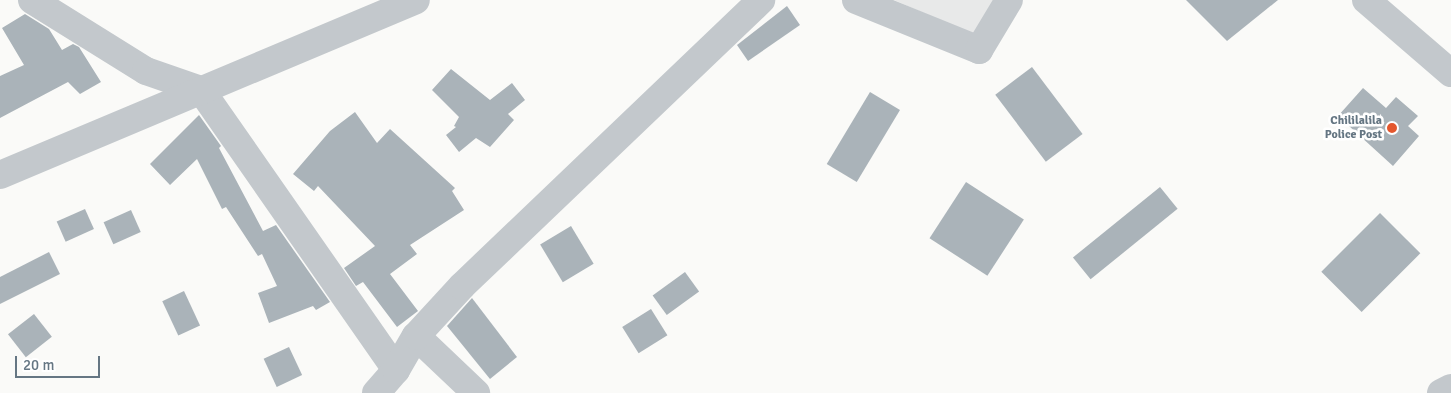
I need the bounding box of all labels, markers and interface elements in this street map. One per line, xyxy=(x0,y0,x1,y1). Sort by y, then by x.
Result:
place label: Chililalila Police Post xyxy=(1325,114,1382,142)
marker: Chililalila Police Post xyxy=(1386,122,1398,134)
scale bar xyxy=(18,346,102,378)
text: 20 m xyxy=(23,356,54,374)

